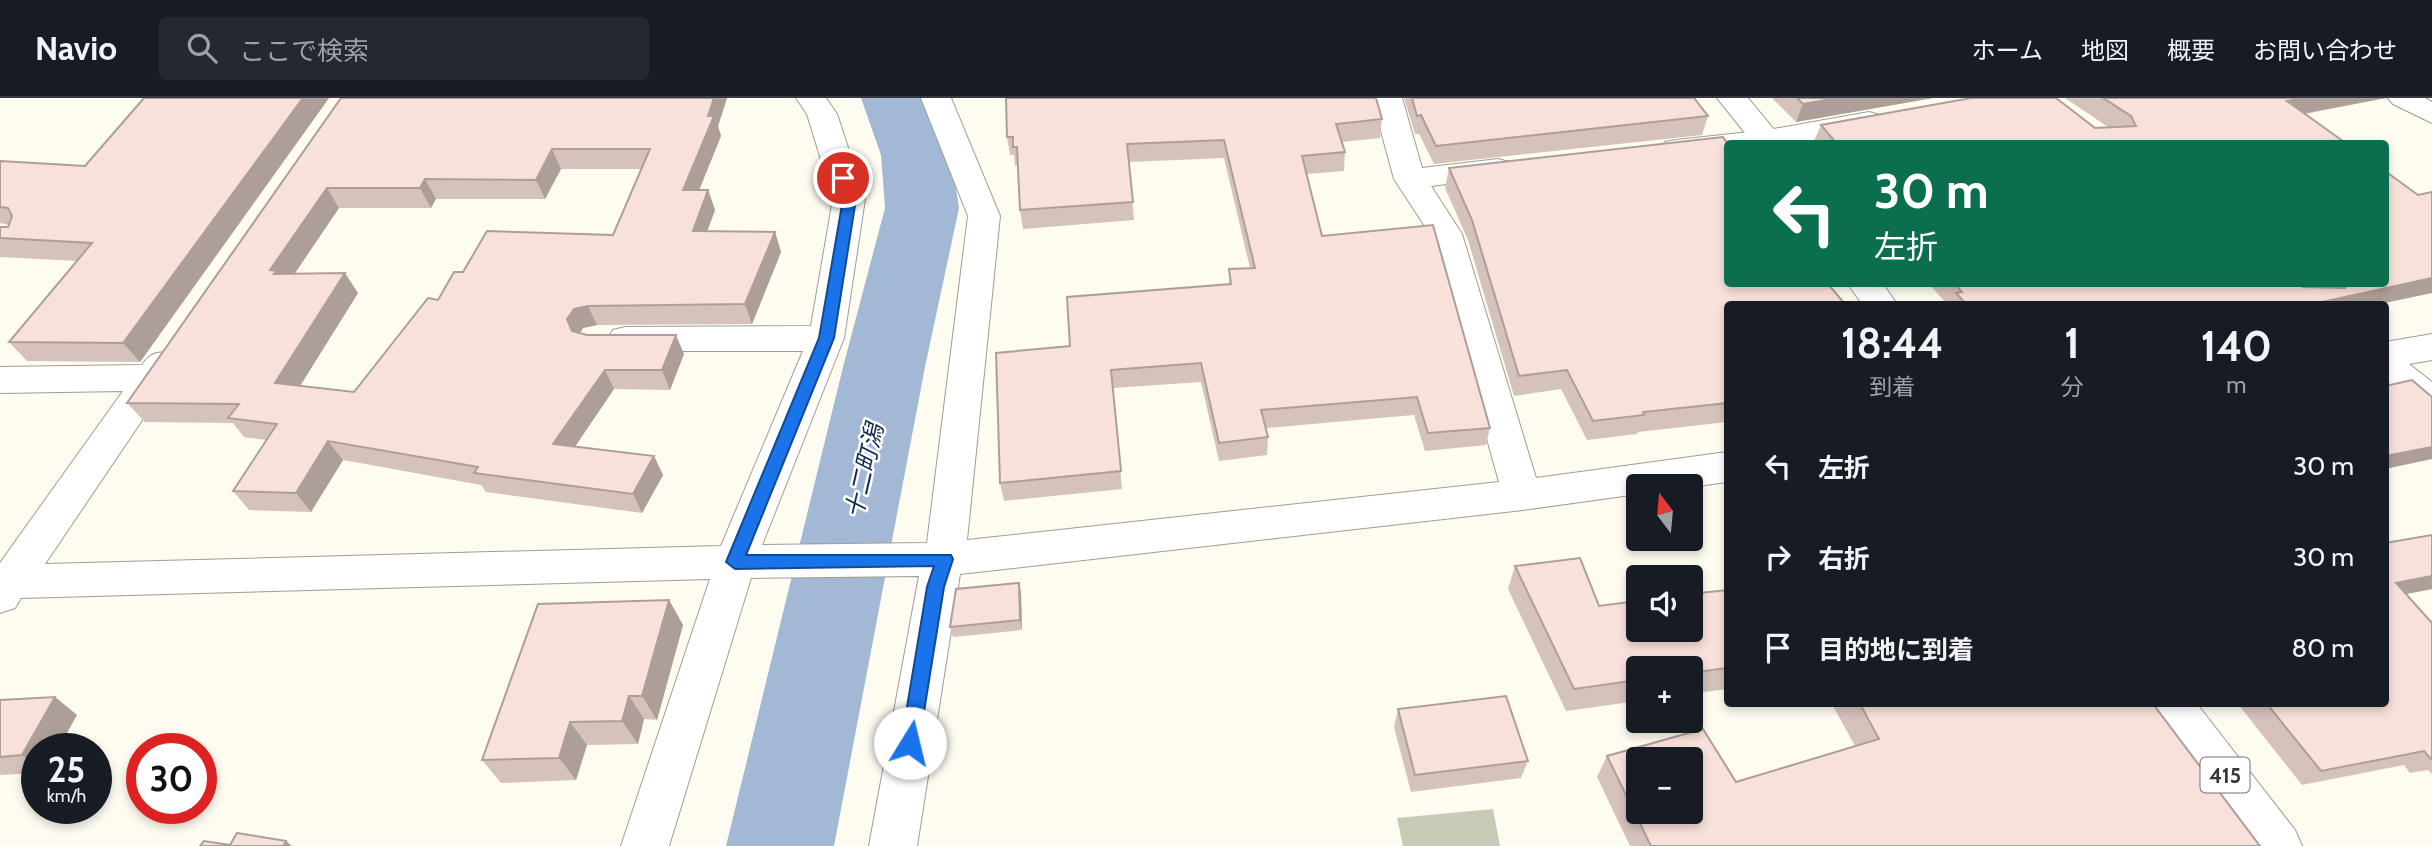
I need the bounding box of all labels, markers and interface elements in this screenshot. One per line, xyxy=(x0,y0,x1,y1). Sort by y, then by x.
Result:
search box xyxy=(159,17,649,80)
text: Navio xyxy=(35,28,117,68)
icon: search xyxy=(183,29,221,67)
text: ここで検索 xyxy=(239,35,369,67)
text: ホーム xyxy=(1972,36,2043,65)
text: 地図 xyxy=(2081,36,2129,65)
text: 概要 xyxy=(2167,36,2215,65)
text: お問い合わせ xyxy=(2253,36,2397,65)
pin xyxy=(813,148,873,208)
icon: arrive xyxy=(824,159,862,197)
text: 30 m xyxy=(1874,161,1989,220)
icon: left xyxy=(1759,168,1850,259)
text: 左折 xyxy=(1874,227,1938,266)
text: 18:44 xyxy=(1841,317,1943,369)
text: 1 xyxy=(2064,317,2080,369)
text: 140 xyxy=(2201,320,2272,372)
text: m xyxy=(2226,371,2246,399)
text: 到着 xyxy=(1869,373,1915,401)
text: 分 xyxy=(2061,373,2084,401)
water label: 十二町潟 xyxy=(839,418,890,521)
icon: left xyxy=(1759,447,1797,485)
text: 30 m xyxy=(2293,450,2354,482)
text: 左折 xyxy=(1818,452,1870,484)
north arrow xyxy=(1626,474,1703,551)
map controls xyxy=(1626,474,1703,824)
icon: right xyxy=(1759,538,1797,576)
text: 30 m xyxy=(2293,541,2354,573)
text: 右折 xyxy=(1818,543,1870,575)
button: sound xyxy=(1626,565,1703,642)
icon: arrive xyxy=(1759,629,1797,667)
text: 80 m xyxy=(2291,632,2354,664)
text: 目的地に到着 xyxy=(1818,634,1974,666)
button: + xyxy=(1626,656,1703,733)
position arrow xyxy=(873,706,947,780)
speed limit sign: 30 xyxy=(126,733,217,824)
button: − xyxy=(1626,747,1703,824)
text: 25 xyxy=(48,748,85,791)
road number: 415 xyxy=(2200,758,2250,792)
text: km/h xyxy=(47,785,86,807)

